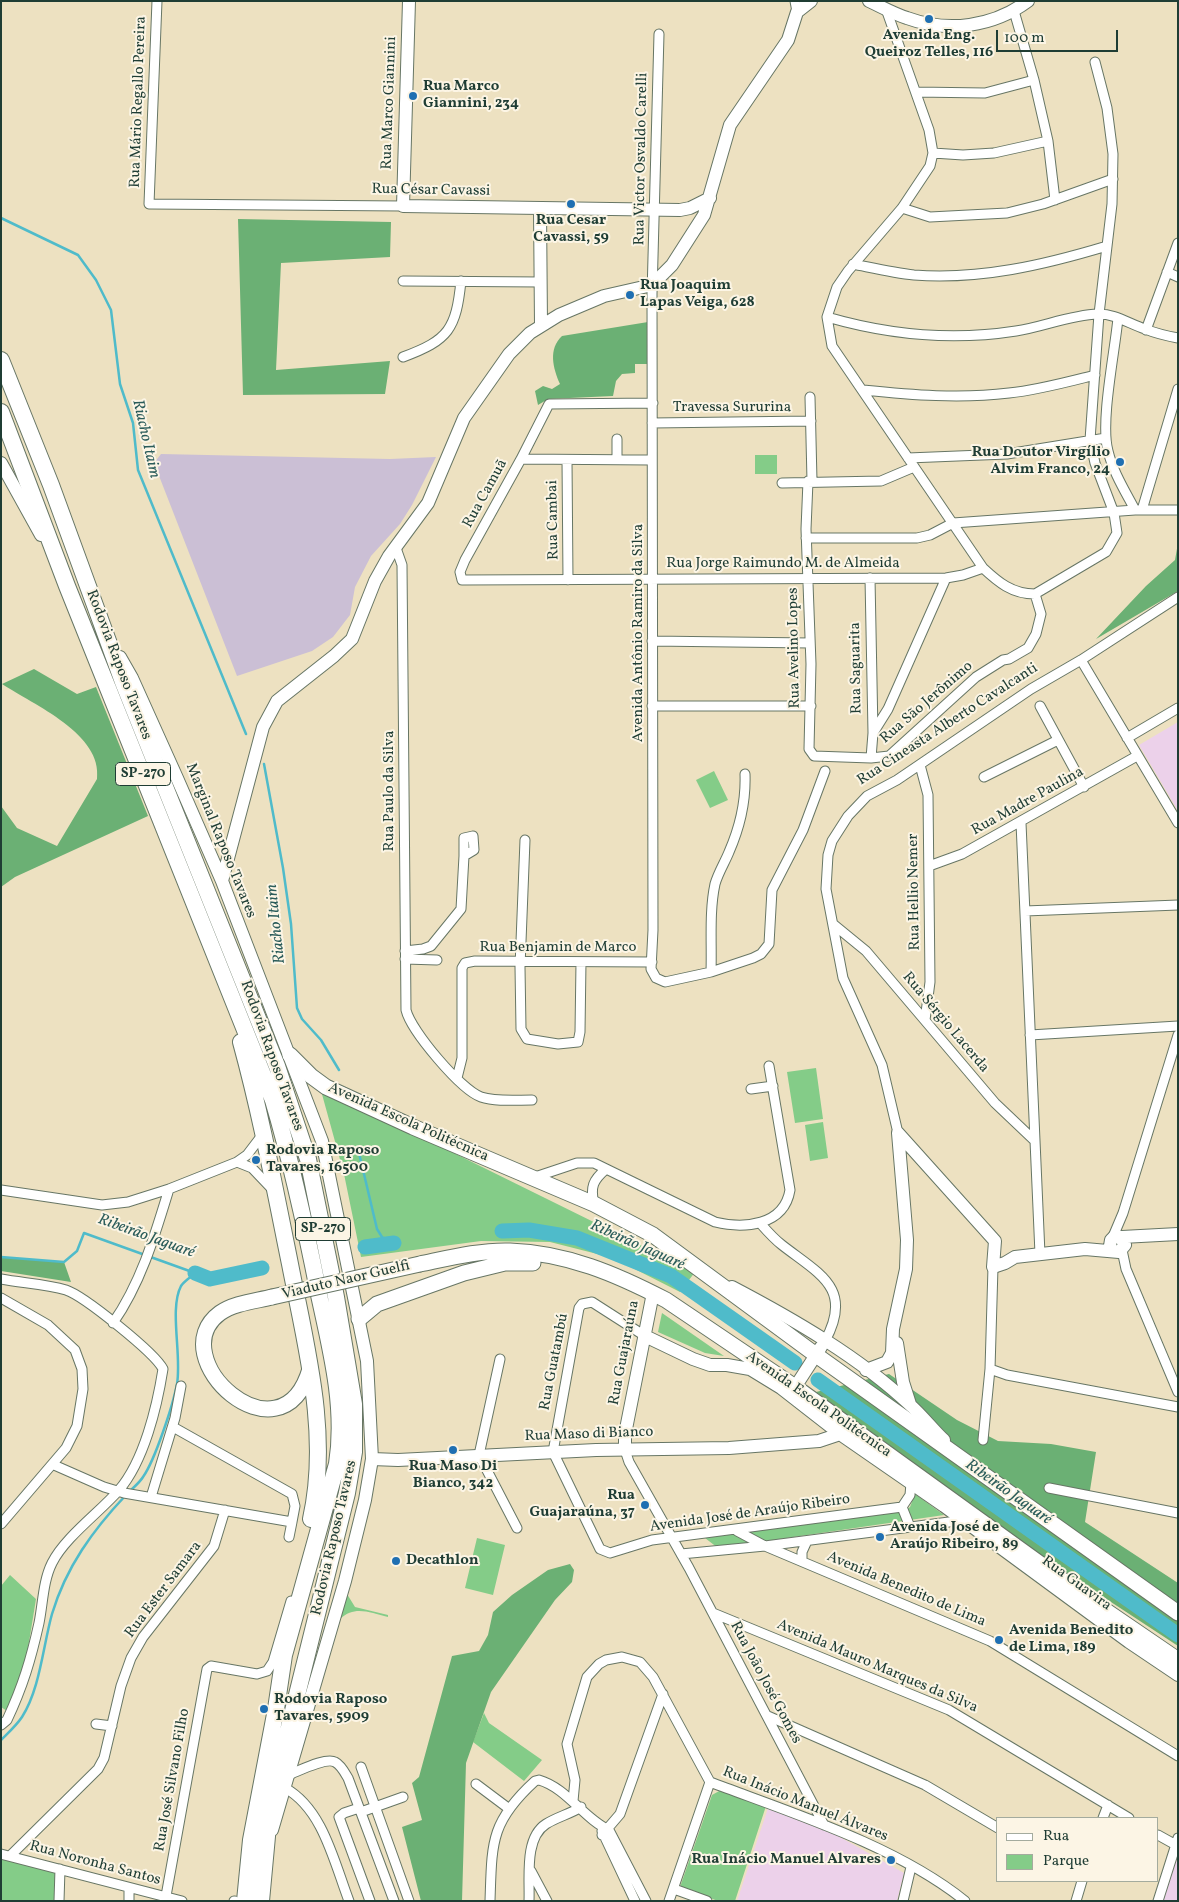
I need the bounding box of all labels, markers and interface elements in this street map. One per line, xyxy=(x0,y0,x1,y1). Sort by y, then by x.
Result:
marker: Avenida Eng. Queiroz Telles, 116 xyxy=(923,13,935,25)
street label: Rua Mário Regallo Pereira xyxy=(127,16,151,188)
scale bar xyxy=(999,20,1122,52)
place label: Avenida Eng. Queiroz Telles, 116 xyxy=(865,27,993,62)
text: 100 m xyxy=(1004,28,1044,49)
street label: Rua Marco Giannini xyxy=(379,36,401,170)
street label: Rua Victor Osvaldo Carelli xyxy=(631,72,653,246)
place label: Rua Marco Giannini, 234 xyxy=(423,78,519,113)
marker: Rua Marco Giannini, 234 xyxy=(407,90,419,102)
street label: Rua César Cavassi xyxy=(371,181,491,201)
marker: Rua Cesar Cavassi, 59 xyxy=(565,198,577,210)
place label: Rua Cesar Cavassi, 59 xyxy=(533,212,609,247)
place label: Rua Joaquim Lapas Veiga, 628 xyxy=(640,277,755,312)
marker: Rua Joaquim Lapas Veiga, 628 xyxy=(624,289,636,301)
water label: Riacho Itaim xyxy=(127,398,163,480)
street label: Travessa Sururina xyxy=(673,399,791,417)
place label: Rua Doutor Virgílio Alvim Franco, 24 xyxy=(972,444,1110,479)
marker: Rua Doutor Virgílio Alvim Franco, 24 xyxy=(1114,456,1126,468)
street label: Rua Camuã xyxy=(460,457,512,531)
street label: Rua Cambai xyxy=(544,480,564,560)
street label: Avenida Antônio Ramiro da Silva xyxy=(630,524,648,742)
street label: Rua Jorge Raimundo M. de Almeida xyxy=(666,555,900,573)
street label: Rua Avelino Lopes xyxy=(785,587,805,709)
street label: Rodovia Raposo Tavares xyxy=(81,588,155,742)
street label: Rua Saguarita xyxy=(847,622,867,714)
street label: Rua São Jerônimo xyxy=(877,658,977,748)
street label: Rua Cineasta Alberto Cavalcanti xyxy=(854,660,1042,790)
street label: Rua Paulo da Silva xyxy=(381,731,399,851)
street label: Marginal Raposo Tavares xyxy=(181,761,259,921)
road number: SP-270 xyxy=(116,762,170,786)
street label: Rua Madre Paulina xyxy=(969,764,1087,840)
street label: Rua Hellio Nemer xyxy=(905,833,925,951)
water label: Riacho Itaim xyxy=(263,883,291,965)
street label: Rua Benjamin de Marco xyxy=(479,939,637,957)
street label: Rua Sérgio Lacerda xyxy=(898,969,992,1077)
street label: Rodovia Raposo Tavares xyxy=(235,978,307,1134)
street label: Avenida Escola Politécnica xyxy=(325,1079,491,1167)
place label: Rodovia Raposo Tavares, 16500 xyxy=(266,1142,379,1177)
marker: Rodovia Raposo Tavares, 16500 xyxy=(250,1154,262,1166)
water label: Ribeirão Jaguaré xyxy=(95,1211,197,1263)
water label: Ribeirão Jaguaré xyxy=(587,1217,687,1275)
road number: SP-270 xyxy=(296,1218,350,1240)
street label: Viaduto Naor Guelfi xyxy=(280,1258,412,1304)
street label: Rua Guajaraúna xyxy=(606,1299,644,1407)
street label: Rua Guatambú xyxy=(537,1312,573,1412)
street label: Avenida Escola Politécnica xyxy=(742,1348,894,1462)
street label: Rua Maso di Bianco xyxy=(524,1424,654,1446)
marker: Rua Maso Di Bianco, 342 xyxy=(447,1444,459,1456)
water label: Ribeirão Jaguaré xyxy=(961,1456,1055,1530)
place label: Rua Maso Di Bianco, 342 xyxy=(409,1458,497,1493)
street label: Rodovia Raposo Tavares xyxy=(308,1459,362,1617)
place label: Rua Guajaraúna, 37 xyxy=(529,1487,635,1522)
street label: Avenida José de Araújo Ribeiro xyxy=(649,1491,851,1537)
marker: Rua Guajaraúna, 37 xyxy=(639,1499,651,1511)
place label: Avenida José de Araújo Ribeiro, 89 xyxy=(890,1519,1018,1554)
marker: Avenida José de Araújo Ribeiro, 89 xyxy=(874,1531,886,1543)
street label: Rua Ester Samara xyxy=(122,1538,206,1642)
street label: Avenida Benedito de Lima xyxy=(824,1548,988,1632)
place label: Decathlon xyxy=(406,1552,479,1570)
street label: Rua Guavira xyxy=(1038,1553,1114,1615)
marker: Decathlon xyxy=(390,1555,402,1567)
street label: Avenida Mauro Marques da Silva xyxy=(774,1616,980,1718)
street label: Rua João José Gomes xyxy=(725,1619,805,1747)
place label: Avenida Benedito de Lima, 189 xyxy=(1009,1622,1133,1657)
marker: Avenida Benedito de Lima, 189 xyxy=(993,1634,1005,1646)
place label: Rodovia Raposo Tavares, 5909 xyxy=(274,1691,387,1726)
marker: Rodovia Raposo Tavares, 5909 xyxy=(258,1703,270,1715)
street label: Rua José Silvano Filho xyxy=(152,1707,194,1853)
street label: Rua Inácio Manuel Álvares xyxy=(720,1764,890,1846)
legend xyxy=(996,1817,1159,1882)
text: Rua xyxy=(1043,1826,1069,1847)
street label: Rua Noronha Santos xyxy=(27,1838,163,1890)
place label: Rua Inácio Manuel Alvares xyxy=(692,1851,881,1869)
text: Parque xyxy=(1043,1851,1089,1872)
marker: Rua Inácio Manuel Alvares xyxy=(885,1854,897,1866)

